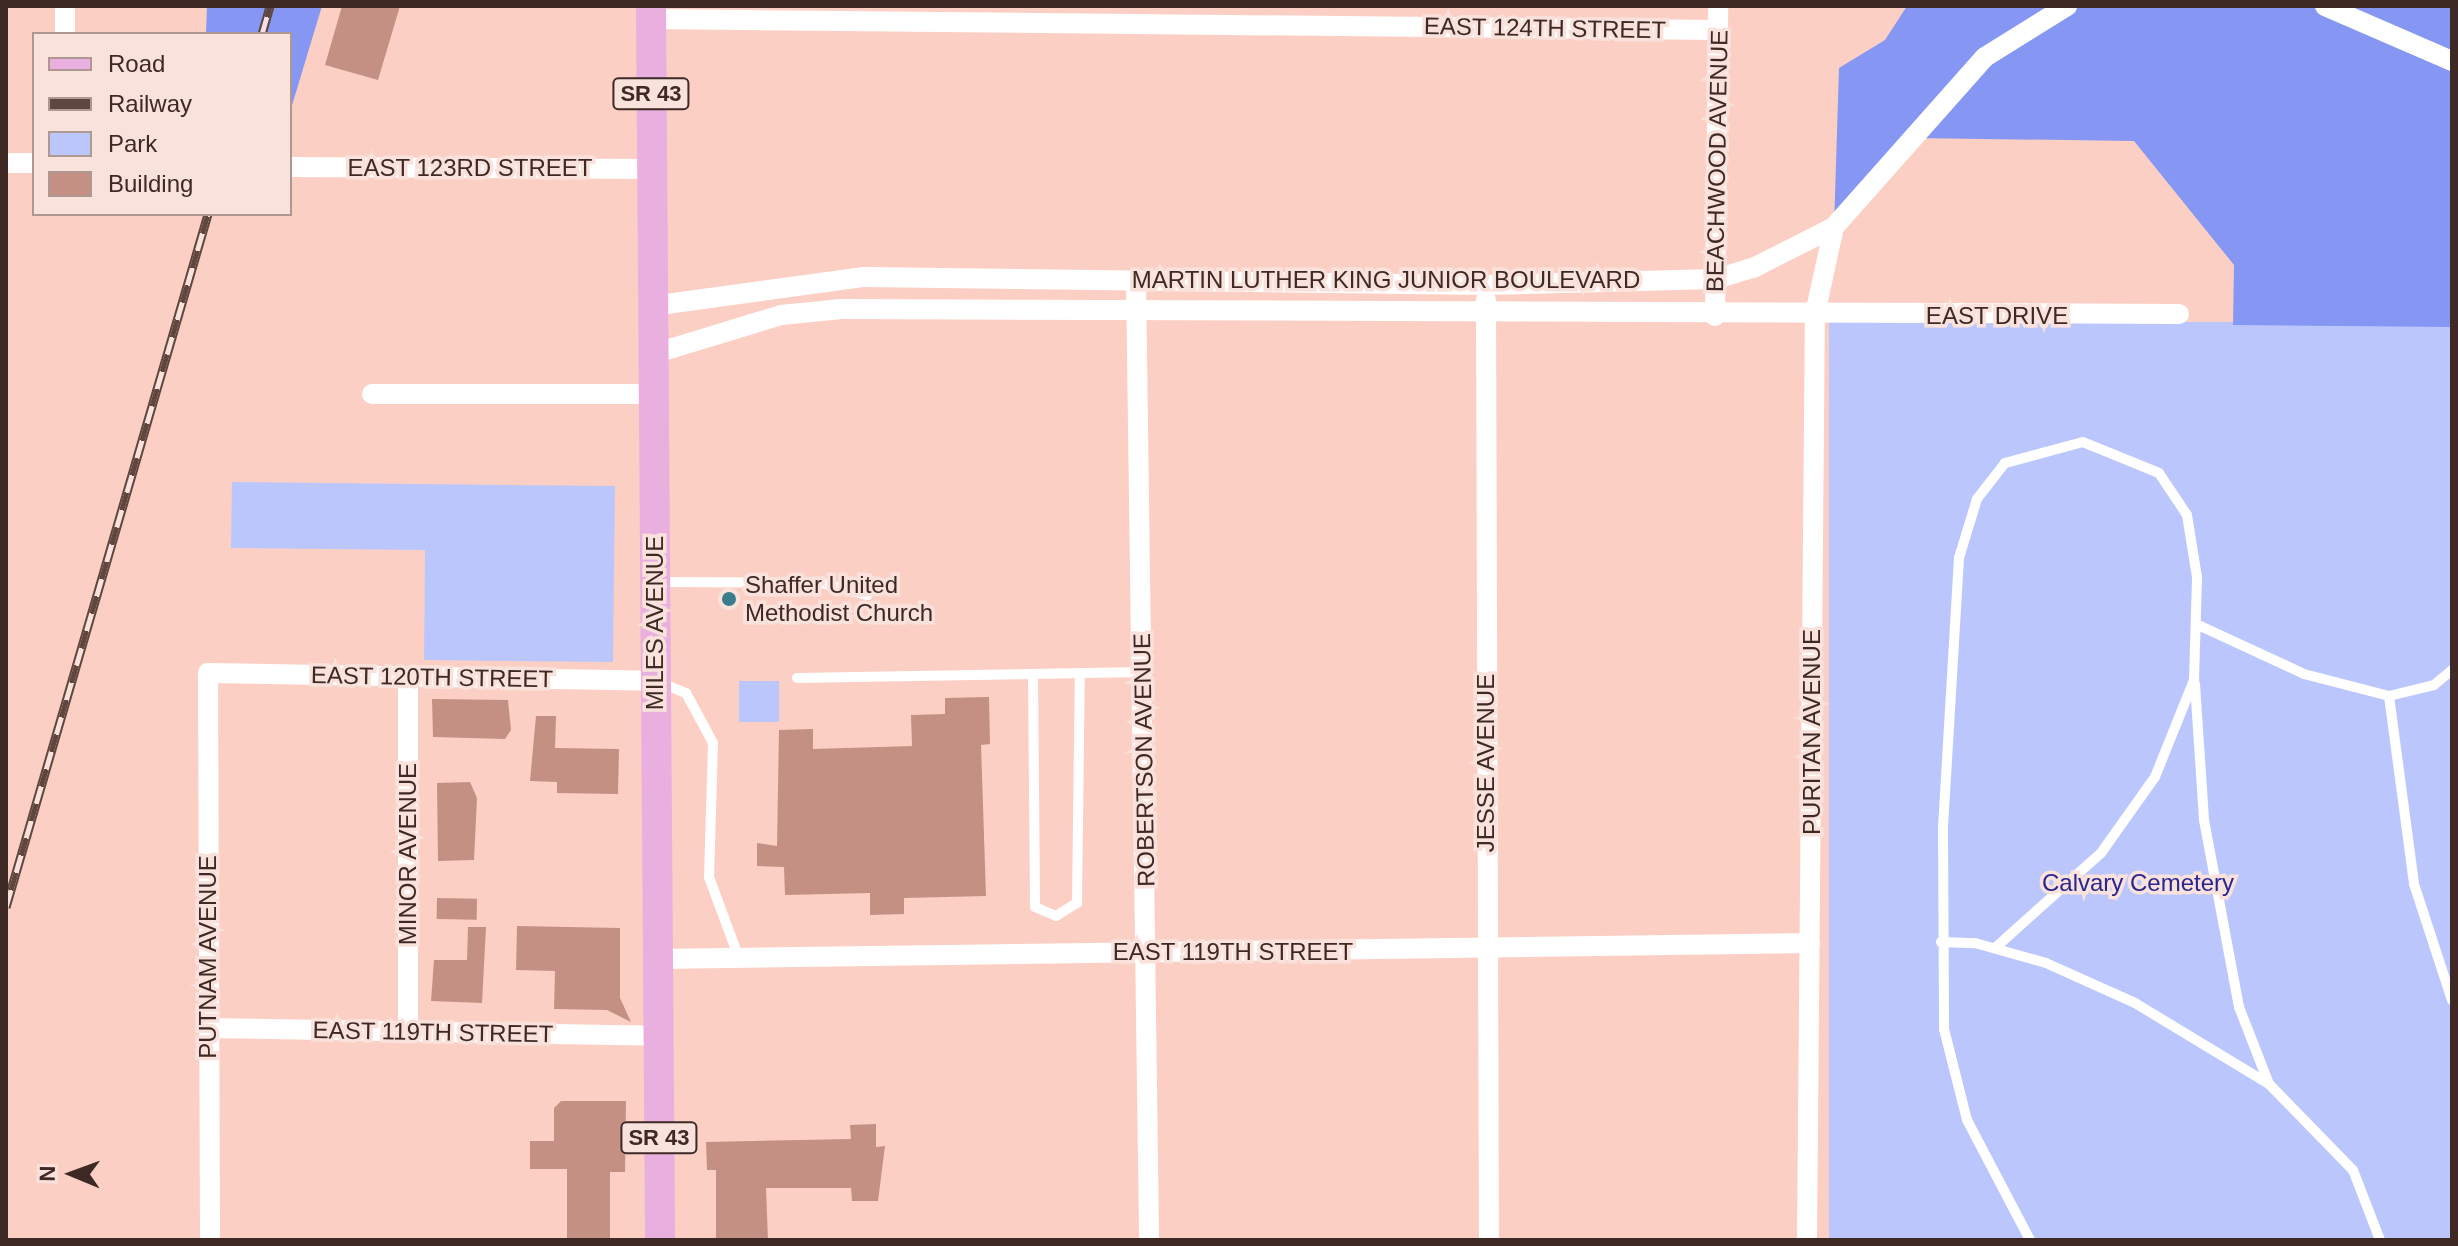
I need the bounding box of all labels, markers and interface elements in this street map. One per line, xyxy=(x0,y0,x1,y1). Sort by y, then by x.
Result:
street label: EAST 124TH STREET xyxy=(1423,11,1667,45)
street label: BEACHWOOD AVENUE xyxy=(1700,29,1734,293)
legend xyxy=(32,32,292,216)
text: Road xyxy=(108,50,165,77)
road number: SR 43 xyxy=(611,76,691,112)
text: Railway xyxy=(108,90,192,117)
text: Park xyxy=(108,130,157,157)
street label: EAST 123RD STREET xyxy=(347,154,593,182)
text: Building xyxy=(108,170,193,197)
street label: MARTIN LUTHER KING JUNIOR BOULEVARD xyxy=(1132,266,1640,294)
street label: EAST DRIVE xyxy=(1926,302,2068,330)
street label: MILES AVENUE xyxy=(641,535,669,711)
place label: Shaffer United Methodist Church xyxy=(745,571,933,627)
marker: Shaffer United Methodist Church xyxy=(720,590,738,608)
street label: PURITAN AVENUE xyxy=(1798,628,1826,836)
street label: ROBERTSON AVENUE xyxy=(1127,632,1161,888)
street label: EAST 120TH STREET xyxy=(310,660,554,694)
street label: JESSE AVENUE xyxy=(1472,673,1500,853)
street label: MINOR AVENUE xyxy=(394,762,422,946)
street label: PUTNAM AVENUE xyxy=(194,855,222,1059)
park label: Calvary Cemetery xyxy=(2042,869,2234,897)
street label: EAST 119TH STREET xyxy=(1113,938,1353,966)
street label: EAST 119TH STREET xyxy=(312,1015,554,1049)
road number: SR 43 xyxy=(619,1120,699,1156)
north arrow xyxy=(32,1134,112,1214)
text: N xyxy=(35,1165,60,1182)

